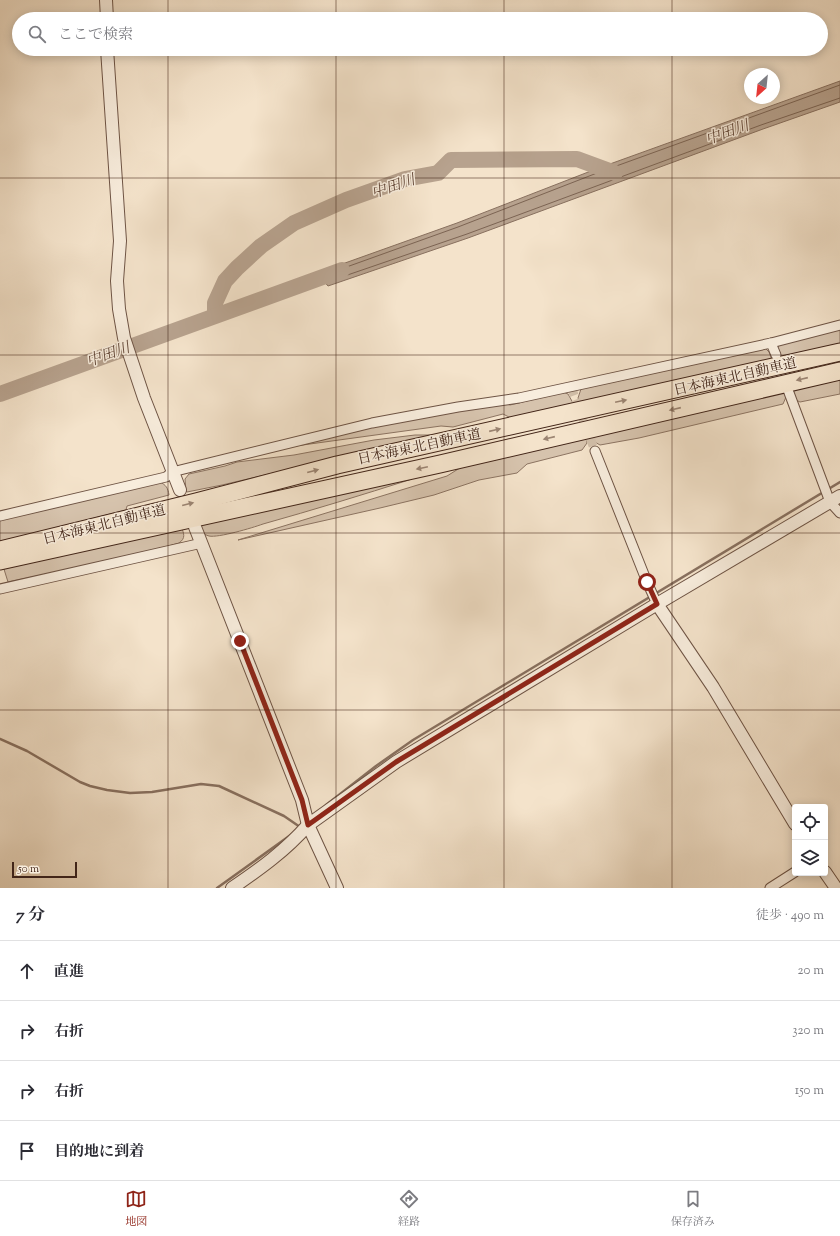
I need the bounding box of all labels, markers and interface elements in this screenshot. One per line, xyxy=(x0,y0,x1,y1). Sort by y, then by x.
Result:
search box xyxy=(12,12,828,56)
icon: search xyxy=(26,23,48,45)
text: ここで検索 xyxy=(58,25,133,46)
north arrow xyxy=(744,68,780,104)
water label: 中田川 xyxy=(703,115,754,151)
water label: 中田川 xyxy=(369,170,420,205)
water label: 中田川 xyxy=(84,337,135,373)
street label: 日本海東北自動車道 xyxy=(672,354,799,402)
one-way arrow xyxy=(796,377,808,383)
one-way arrow xyxy=(615,397,628,403)
one-way arrow xyxy=(669,406,681,412)
street label: 日本海東北自動車道 xyxy=(356,425,483,471)
one-way arrow xyxy=(488,426,501,432)
one-way arrow xyxy=(543,436,555,442)
one-way arrow xyxy=(416,465,428,471)
one-way arrow xyxy=(307,468,319,474)
street label: 日本海東北自動車道 xyxy=(41,501,168,551)
one-way arrow xyxy=(182,501,194,507)
route start xyxy=(638,573,656,591)
route end xyxy=(231,632,249,650)
map controls xyxy=(792,804,828,876)
button: locate xyxy=(792,804,828,840)
button: layers xyxy=(792,840,828,876)
scale bar xyxy=(12,860,77,879)
text: 50 m xyxy=(18,861,39,877)
text: 7 分 xyxy=(16,904,45,928)
text: 徒歩 · 490 m xyxy=(756,907,824,925)
icon: ahead xyxy=(16,960,38,982)
text: 直進 xyxy=(54,962,84,983)
text: 20 m xyxy=(798,962,824,980)
icon: right xyxy=(16,1020,38,1042)
text: 右折 xyxy=(54,1022,84,1043)
text: 320 m xyxy=(792,1022,824,1040)
icon: right xyxy=(16,1080,38,1102)
text: 右折 xyxy=(54,1082,84,1103)
text: 150 m xyxy=(795,1082,824,1100)
icon: arrive xyxy=(16,1140,38,1162)
text: 目的地に到着 xyxy=(54,1142,144,1163)
tab: 地図 xyxy=(125,1188,147,1230)
tab: 経路 xyxy=(398,1188,420,1230)
tab: 保存済み xyxy=(671,1188,715,1230)

